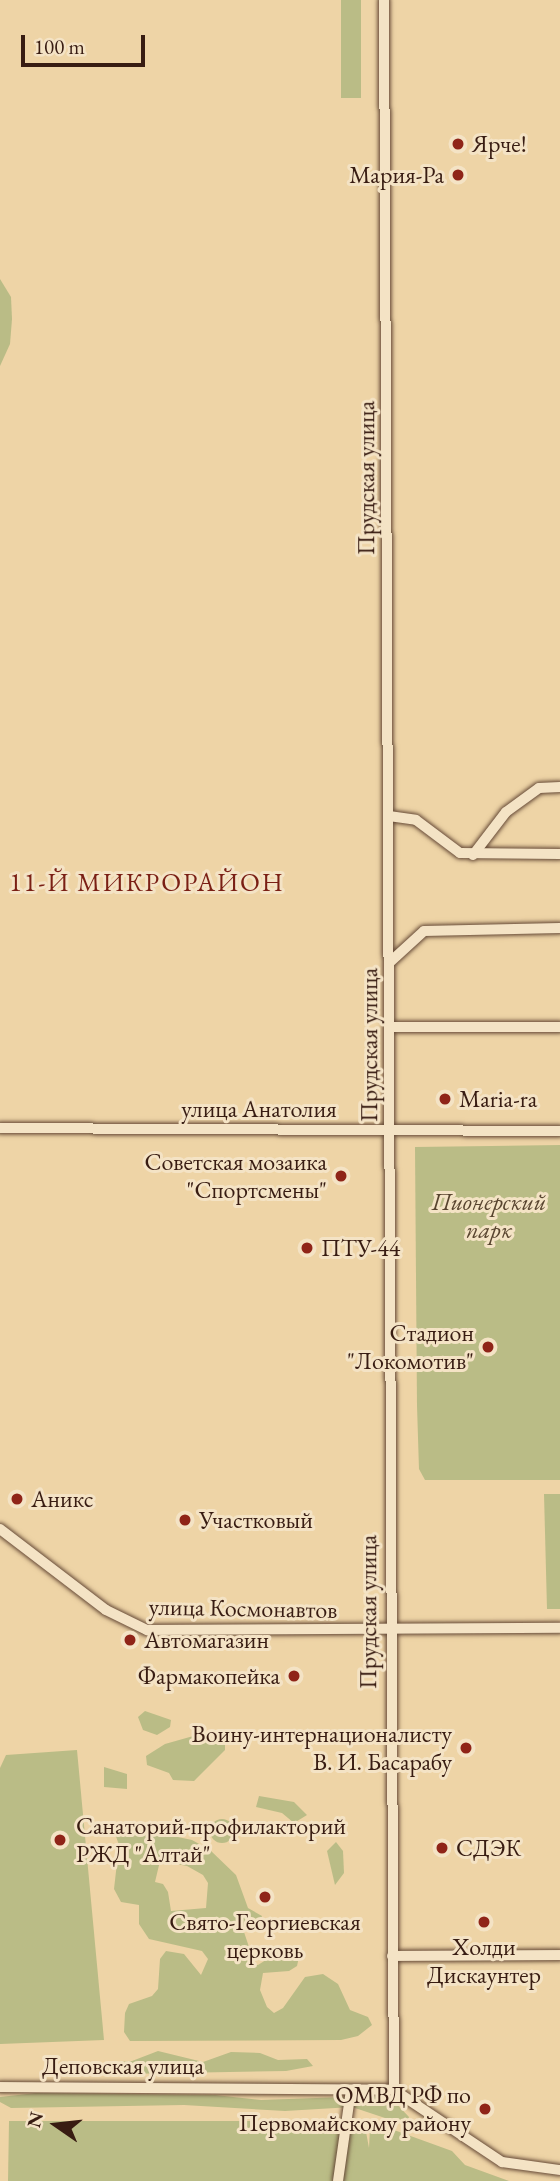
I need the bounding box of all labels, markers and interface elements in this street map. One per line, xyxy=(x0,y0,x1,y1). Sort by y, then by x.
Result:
scale bar xyxy=(24,21,149,65)
text: 100 m xyxy=(34,33,85,60)
place label: Ярче! xyxy=(472,130,527,158)
marker: Ярче! xyxy=(450,136,466,152)
place label: Мария-Ра xyxy=(349,161,444,189)
marker: Мария-Ра xyxy=(450,167,466,183)
street label: Прудская улица xyxy=(352,401,380,555)
district label: 11-Й МИКРОРАЙОН xyxy=(11,867,283,899)
street label: Прудская улица xyxy=(355,968,383,1122)
place label: Maria-ra xyxy=(459,1085,537,1113)
marker: Maria-ra xyxy=(437,1091,453,1107)
street label: улица Анатолия xyxy=(181,1095,337,1123)
place label: Советская мозаика "Спортсмены" xyxy=(144,1148,327,1204)
marker: Советская мозаика "Спортсмены" xyxy=(333,1168,349,1184)
park label: Пионерский парк xyxy=(432,1188,546,1244)
place label: ПТУ-44 xyxy=(321,1234,400,1262)
marker: ПТУ-44 xyxy=(299,1240,315,1256)
place label: Стадион "Локомотив" xyxy=(347,1319,474,1375)
marker: Стадион "Локомотив" xyxy=(480,1339,496,1355)
place label: Аникс xyxy=(31,1485,94,1513)
marker: Аникс xyxy=(9,1491,25,1507)
place label: Участковый xyxy=(199,1506,313,1534)
marker: Участковый xyxy=(177,1512,193,1528)
street label: Прудская улица xyxy=(354,1535,382,1689)
street label: улица Космонавтов xyxy=(148,1592,338,1624)
place label: Автомагазин xyxy=(144,1626,269,1654)
marker: Автомагазин xyxy=(122,1632,138,1648)
place label: Фармакопейка xyxy=(138,1662,280,1690)
marker: Фармакопейка xyxy=(286,1668,302,1684)
place label: Воину-интернационалисту В. И. Басарабу xyxy=(192,1720,452,1776)
marker: Воину-интернационалисту В. И. Басарабу xyxy=(458,1740,474,1756)
place label: Санаторий-профилакторий РЖД "Алтай" xyxy=(76,1812,346,1868)
marker: Санаторий-профилакторий РЖД "Алтай" xyxy=(50,1830,70,1850)
place label: СДЭК xyxy=(456,1834,521,1862)
marker: СДЭК xyxy=(434,1840,450,1856)
marker: Свято-Георгиевская церковь xyxy=(257,1889,273,1905)
place label: Свято-Георгиевская церковь xyxy=(169,1908,361,1964)
marker: Холди Дискаунтер xyxy=(476,1914,492,1930)
place label: Холди Дискаунтер xyxy=(427,1933,541,1989)
street label: Деповская улица xyxy=(42,2052,204,2080)
place label: ОМВД РФ по Первомайскому району xyxy=(239,2081,471,2137)
north arrow xyxy=(21,2090,91,2160)
marker: ОМВД РФ по Первомайскому району xyxy=(477,2101,493,2117)
text: N xyxy=(21,2109,49,2130)

